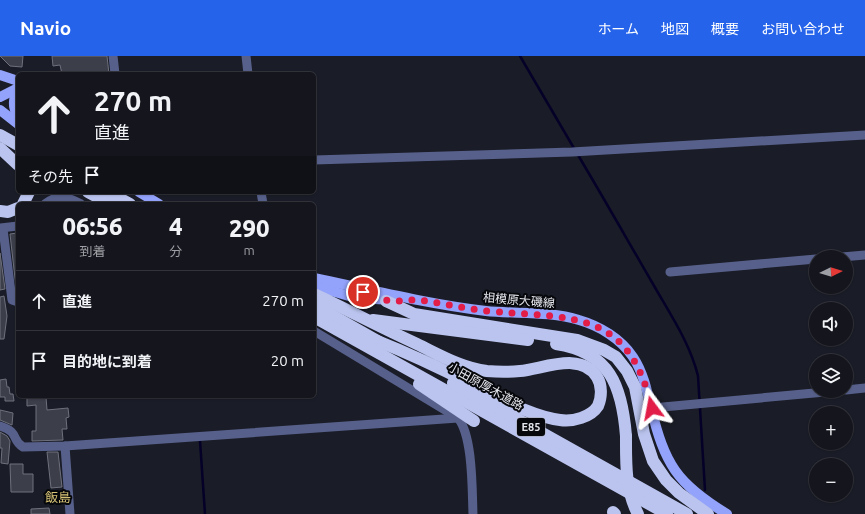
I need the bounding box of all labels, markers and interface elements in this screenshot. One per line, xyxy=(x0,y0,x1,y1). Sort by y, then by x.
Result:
text: Navio xyxy=(20,17,71,39)
text: ホーム xyxy=(597,21,639,37)
text: 地図 xyxy=(661,21,689,37)
text: 概要 xyxy=(711,21,739,37)
text: お問い合わせ xyxy=(761,21,845,37)
text: 270 m xyxy=(94,85,172,116)
icon: ahead xyxy=(28,88,80,140)
text: 直進 xyxy=(94,122,130,142)
icon: arrive xyxy=(81,164,103,186)
text: その先 xyxy=(28,168,73,185)
text: 06:56 xyxy=(62,213,123,240)
text: 4 xyxy=(169,213,182,240)
text: 290 xyxy=(229,215,270,242)
text: m xyxy=(244,243,255,257)
text: 到着 xyxy=(79,244,105,258)
text: 分 xyxy=(169,244,182,258)
north arrow xyxy=(809,250,853,294)
map controls xyxy=(809,250,853,502)
pin xyxy=(346,275,380,309)
icon: arrive xyxy=(352,281,374,303)
icon: ahead xyxy=(28,290,50,312)
street label: 相模原大磯線 xyxy=(483,290,555,310)
text: 270 m xyxy=(262,292,304,309)
text: 直進 xyxy=(62,293,92,310)
button: sound xyxy=(809,302,853,346)
icon: arrive xyxy=(28,350,50,372)
text: 20 m xyxy=(271,352,304,369)
text: 目的地に到着 xyxy=(62,353,152,370)
button: layers xyxy=(809,354,853,398)
street label: 小田原厚木道路 xyxy=(446,360,526,412)
position arrow xyxy=(631,387,673,429)
button: + xyxy=(809,406,853,450)
road number: E85 xyxy=(517,418,545,436)
button: − xyxy=(809,458,853,502)
district label: 飯島 xyxy=(45,490,71,504)

